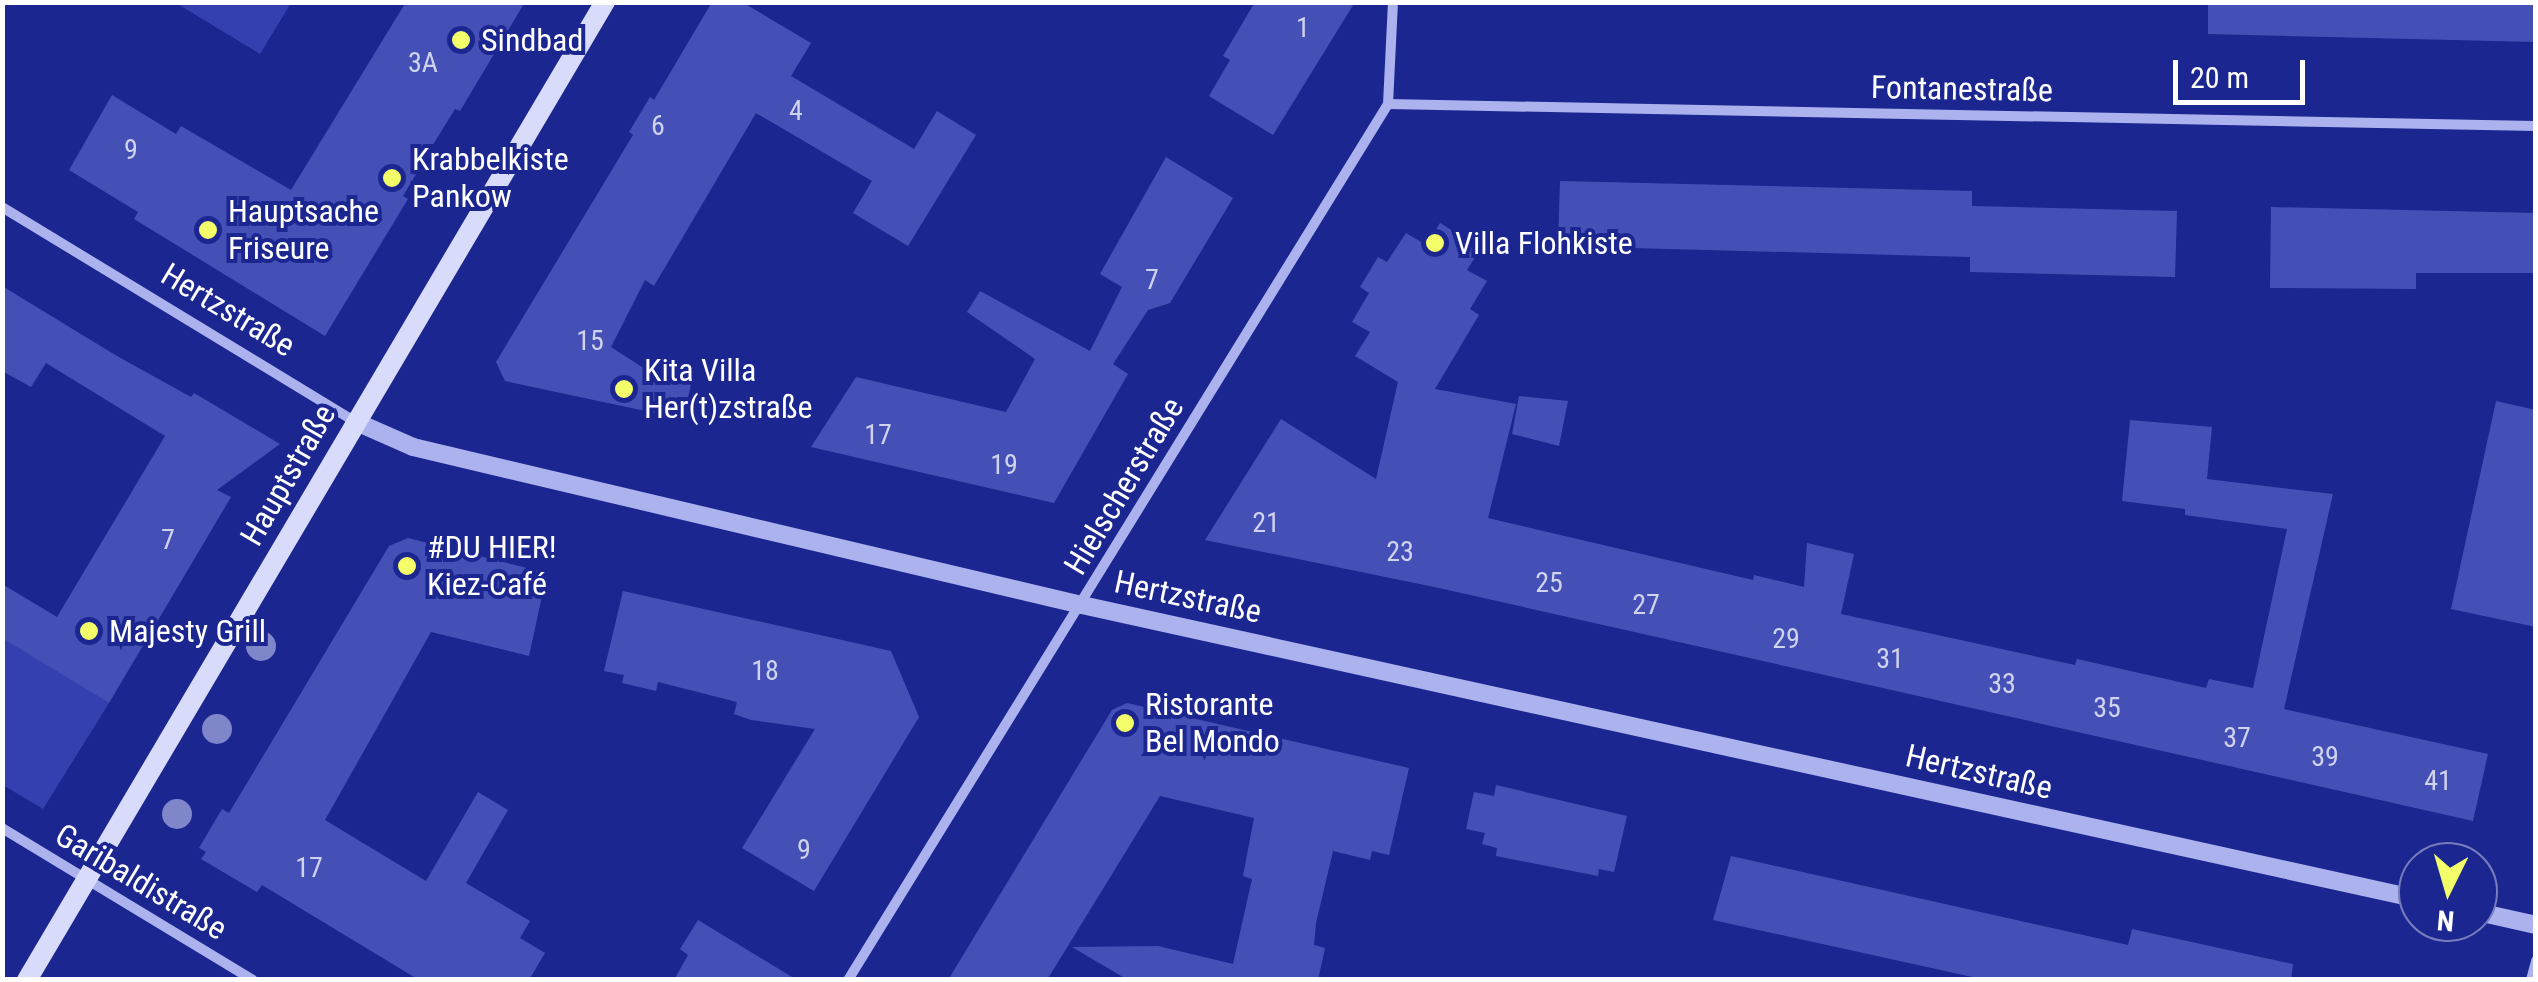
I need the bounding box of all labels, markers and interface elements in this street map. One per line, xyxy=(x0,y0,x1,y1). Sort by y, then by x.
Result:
house number: 1 xyxy=(1296,11,1310,45)
place label: Sindbad xyxy=(481,21,583,59)
marker: Sindbad xyxy=(450,29,472,51)
scale bar xyxy=(2178,40,2310,102)
house number: 3A xyxy=(408,46,438,80)
text: 20 m xyxy=(2190,60,2249,95)
street label: Fontanestraße xyxy=(1871,68,2053,110)
house number: 4 xyxy=(789,94,803,128)
house number: 6 xyxy=(651,109,665,143)
house number: 9 xyxy=(124,133,138,167)
place label: Krabbelkiste Pankow xyxy=(412,141,569,216)
marker: Krabbelkiste Pankow xyxy=(381,167,403,189)
place label: Hauptsache Friseure xyxy=(228,193,379,268)
marker: Hauptsache Friseure xyxy=(197,219,219,241)
place label: Villa Flohkiste xyxy=(1455,224,1633,262)
marker: Villa Flohkiste xyxy=(1424,232,1446,254)
street label: Hertzstraße xyxy=(154,255,302,365)
house number: 7 xyxy=(1145,263,1159,297)
house number: 15 xyxy=(576,324,604,358)
place label: Kita Villa Her(t)zstraße xyxy=(644,352,813,427)
marker: Kita Villa Her(t)zstraße xyxy=(613,378,635,400)
street label: Hielscherstraße xyxy=(1056,391,1192,581)
street label: Hauptstraße xyxy=(232,398,344,552)
house number: 17 xyxy=(864,418,892,452)
house number: 19 xyxy=(990,448,1018,482)
house number: 21 xyxy=(1252,506,1280,540)
house number: 7 xyxy=(161,523,175,557)
place label: #DU HIER! Kiez-Café xyxy=(427,529,557,604)
house number: 23 xyxy=(1386,535,1414,569)
marker: #DU HIER! Kiez-Café xyxy=(396,555,418,577)
street label: Hertzstraße xyxy=(1111,563,1265,631)
house number: 25 xyxy=(1535,566,1563,600)
house number: 27 xyxy=(1632,588,1660,622)
place label: Majesty Grill xyxy=(109,612,266,650)
marker: Majesty Grill xyxy=(78,620,100,642)
house number: 29 xyxy=(1772,622,1800,656)
house number: 31 xyxy=(1876,642,1904,676)
house number: 18 xyxy=(751,654,779,688)
house number: 33 xyxy=(1988,667,2016,701)
place label: Ristorante Bel Mondo xyxy=(1145,686,1280,761)
house number: 35 xyxy=(2093,691,2121,725)
marker: Ristorante Bel Mondo xyxy=(1114,712,1136,734)
house number: 37 xyxy=(2223,721,2251,755)
street label: Hertzstraße xyxy=(1902,737,2056,807)
house number: 39 xyxy=(2311,740,2339,774)
house number: 41 xyxy=(2424,764,2452,798)
street label: Garibaldistraße xyxy=(48,816,234,948)
house number: 9 xyxy=(797,833,811,867)
north arrow xyxy=(2398,842,2498,942)
house number: 17 xyxy=(295,851,323,885)
text: N xyxy=(2436,903,2455,938)

